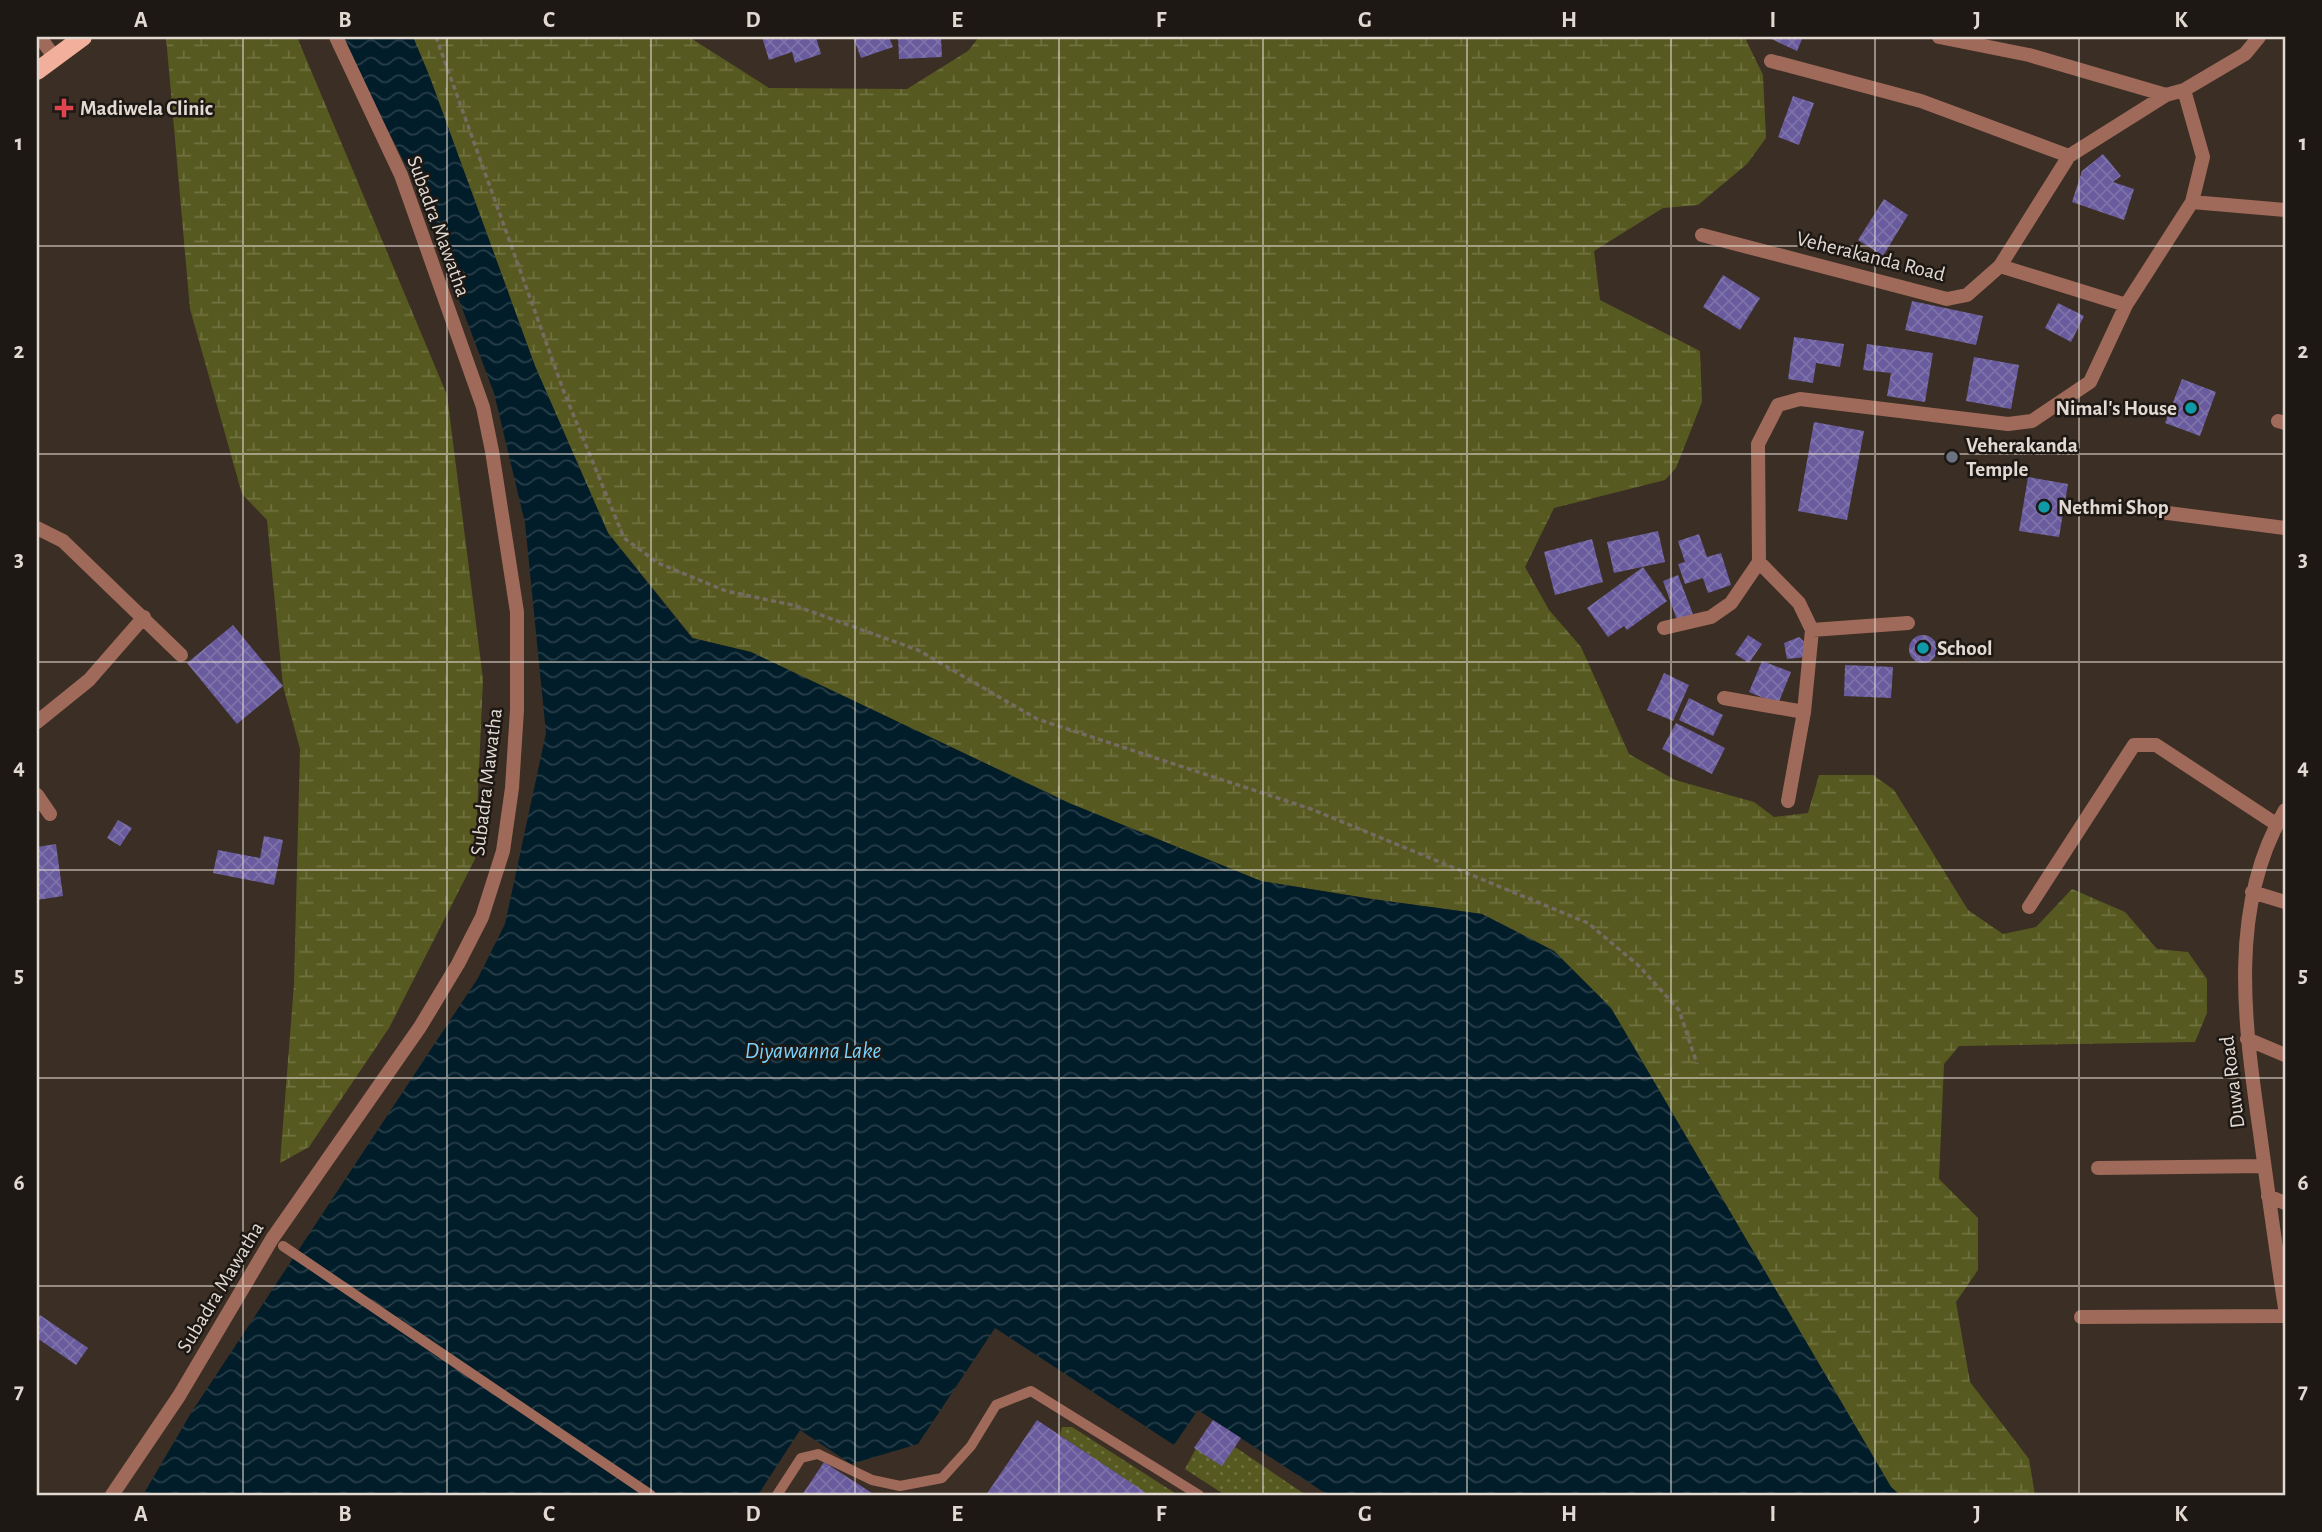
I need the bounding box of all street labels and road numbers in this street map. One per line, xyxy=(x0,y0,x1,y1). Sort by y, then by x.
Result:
street label: Subadra Mawatha xyxy=(403,153,474,300)
street label: Veherakanda Road xyxy=(1794,228,1948,285)
street label: Subadra Mawatha xyxy=(467,707,506,857)
street label: Duwa Road xyxy=(2216,1035,2249,1129)
street label: Subadra Mawatha xyxy=(173,1218,268,1356)

